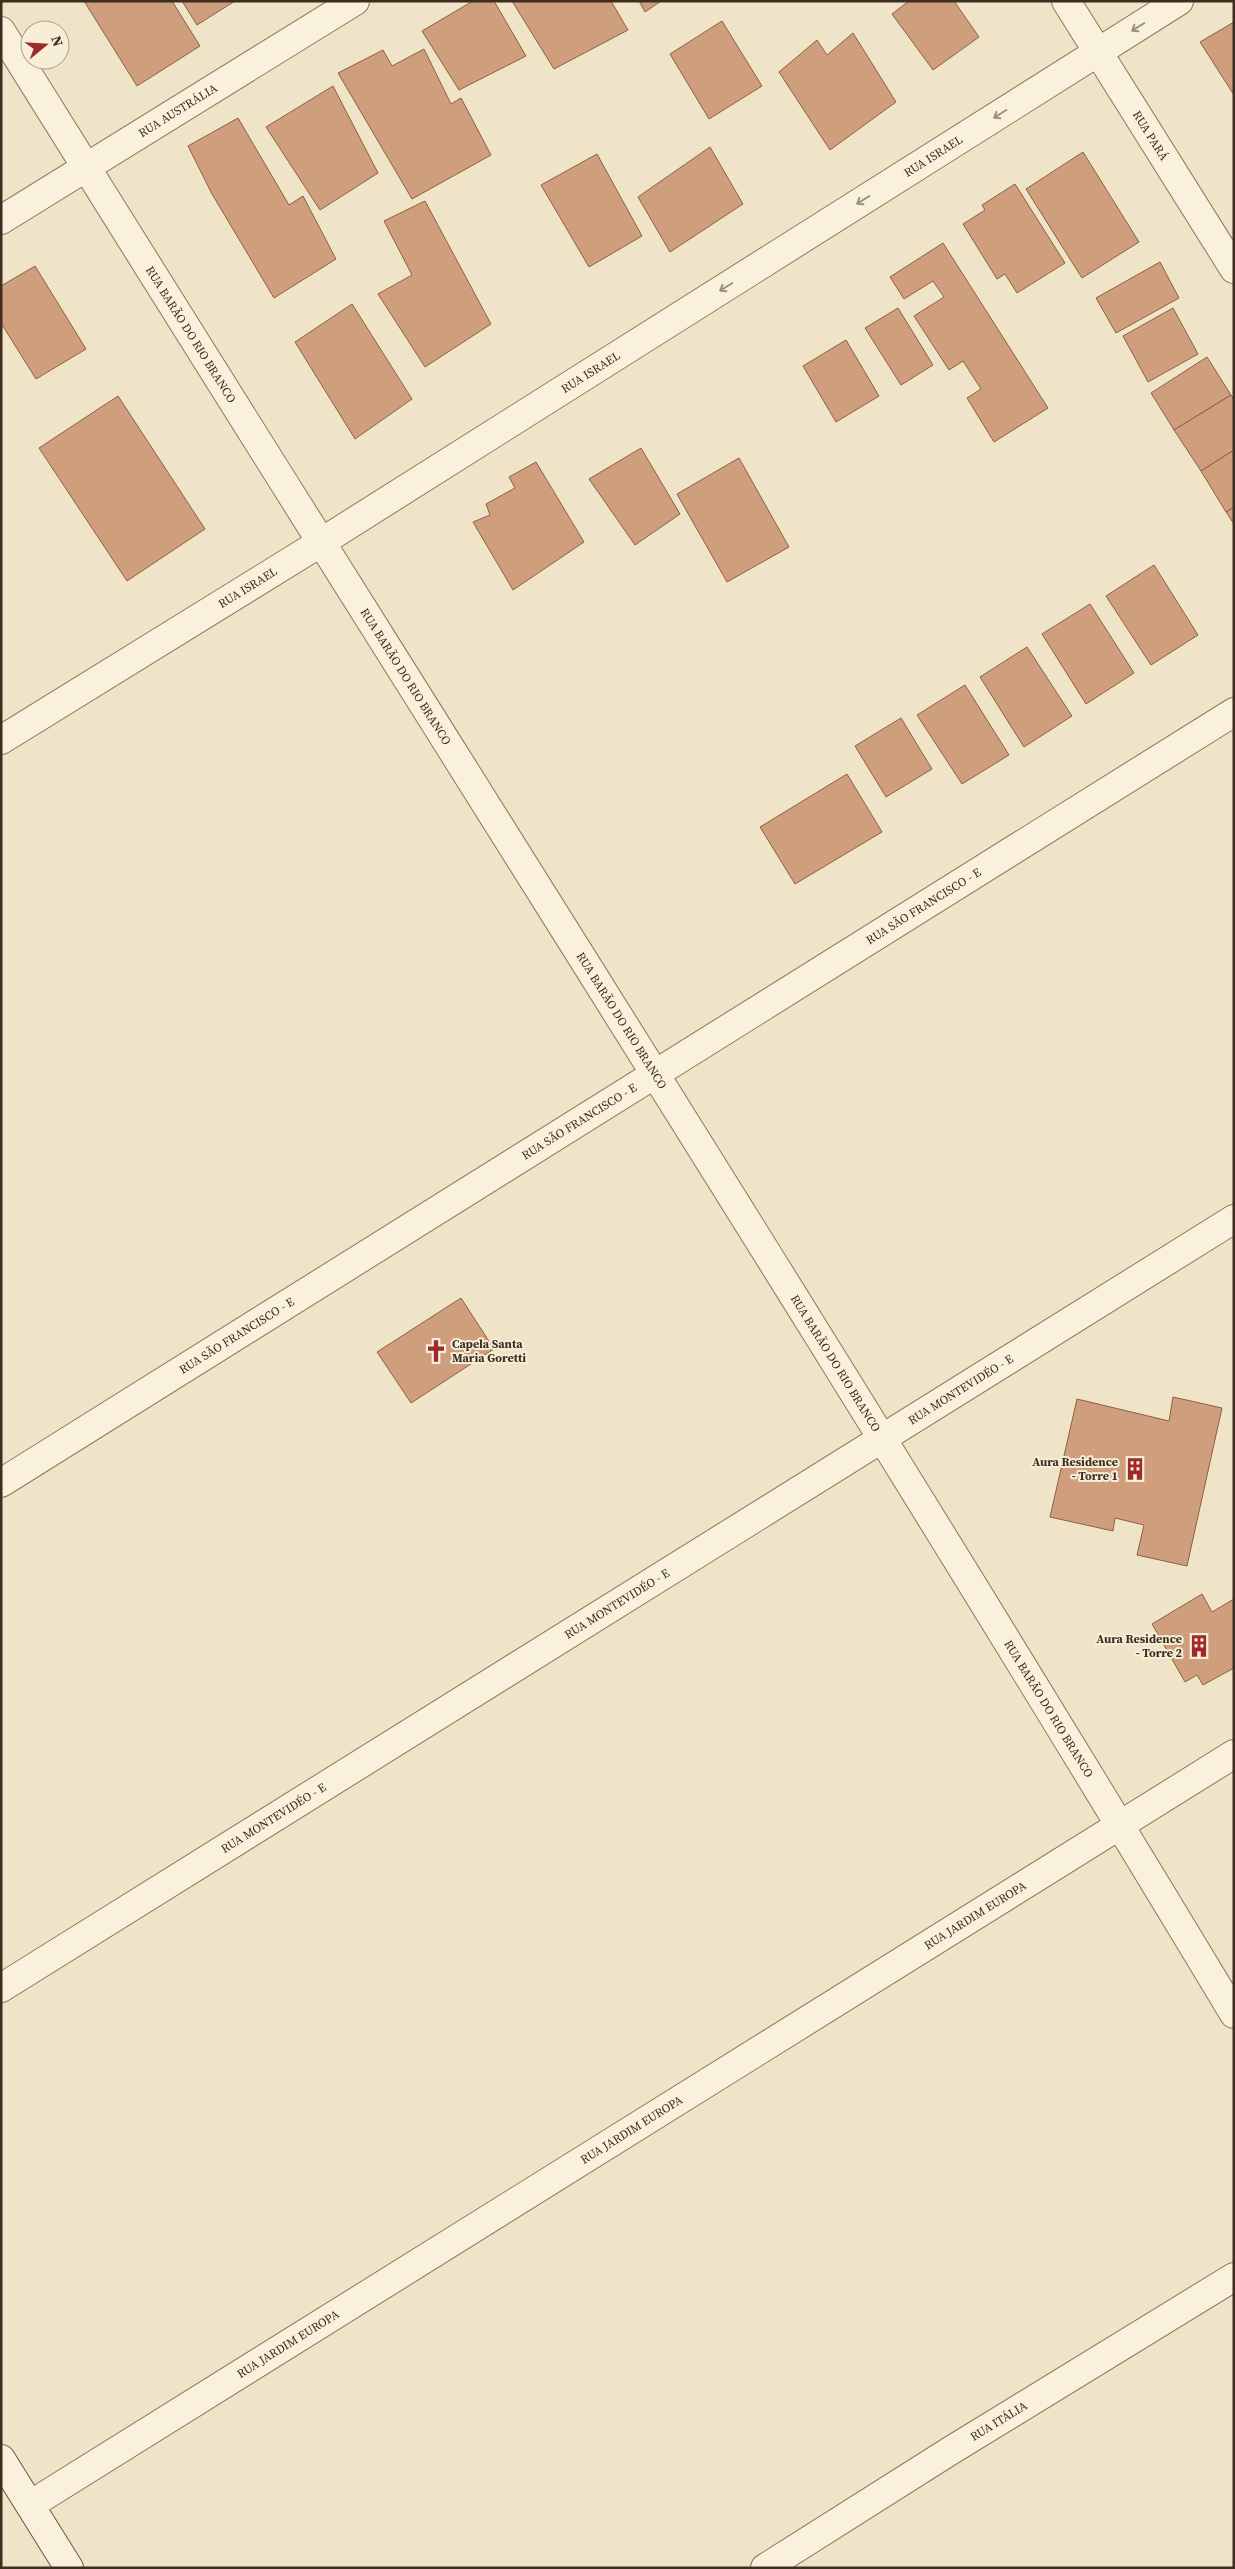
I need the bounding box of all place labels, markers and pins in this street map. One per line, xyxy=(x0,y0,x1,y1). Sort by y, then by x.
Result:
place label: Capela Santa Maria Goretti xyxy=(452,1336,526,1366)
church icon: Capela Santa Maria Goretti xyxy=(423,1338,449,1364)
place label: Aura Residence - Torre 1 xyxy=(1032,1454,1118,1484)
building icon: Aura Residence - Torre 1 xyxy=(1122,1456,1148,1482)
place label: Aura Residence - Torre 2 xyxy=(1096,1631,1182,1661)
building icon: Aura Residence - Torre 2 xyxy=(1186,1633,1212,1659)

